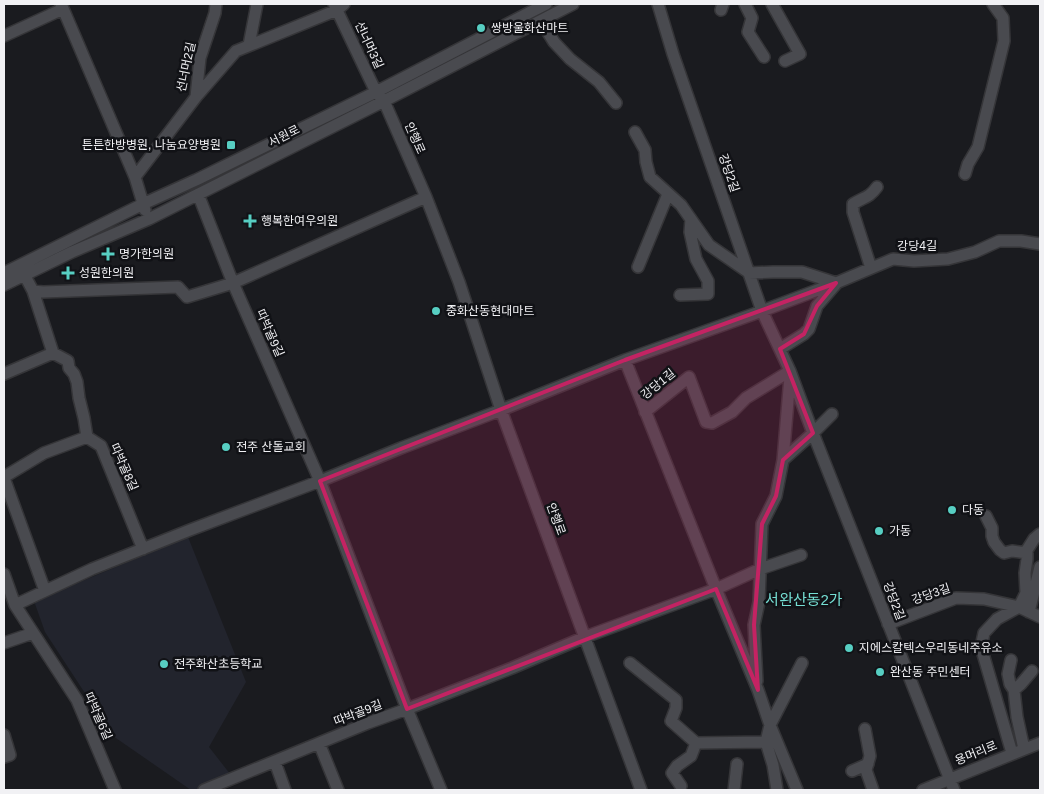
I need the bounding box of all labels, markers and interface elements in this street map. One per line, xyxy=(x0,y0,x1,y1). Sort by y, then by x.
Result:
street label: 선너머3길 xyxy=(352,19,386,71)
place label: 쌍방울화산마트 xyxy=(491,21,568,35)
marker: 쌍방울화산마트 xyxy=(475,22,487,34)
street label: 선너머2길 xyxy=(174,41,198,93)
street label: 안행로 xyxy=(402,120,428,156)
street label: 서원로 xyxy=(266,122,302,150)
place label: 튼튼한방병원, 나눔요양병원 xyxy=(82,138,221,152)
marker: 튼튼한방병원, 나눔요양병원 xyxy=(225,139,237,151)
street label: 강당2길 xyxy=(716,152,742,194)
marker: 행복한여우의원 xyxy=(243,214,257,228)
place label: 행복한여우의원 xyxy=(261,214,338,228)
street label: 강당4길 xyxy=(897,239,937,253)
marker: 명가한의원 xyxy=(101,247,115,261)
place label: 명가한의원 xyxy=(119,247,174,261)
marker: 성원한의원 xyxy=(61,266,75,280)
place label: 성원한의원 xyxy=(79,266,134,280)
place label: 중화산동현대마트 xyxy=(446,304,534,318)
marker: 중화산동현대마트 xyxy=(430,305,442,317)
street label: 따박골9길 xyxy=(253,307,287,359)
street label: 강당1길 xyxy=(638,366,678,402)
place label: 전주 산돌교회 xyxy=(236,440,306,454)
street label: 따박골8길 xyxy=(107,441,141,493)
marker: 전주 산돌교회 xyxy=(220,441,232,453)
street label: 안행로 xyxy=(544,501,568,537)
place label: 다동 xyxy=(962,503,984,517)
marker: 다동 xyxy=(946,504,958,516)
place label: 가동 xyxy=(889,524,911,538)
marker: 가동 xyxy=(873,525,885,537)
street label: 강당2길 xyxy=(880,580,908,622)
street label: 강당3길 xyxy=(910,581,952,607)
district label: 서완산동2가 xyxy=(765,591,843,608)
place label: 지에스칼텍스우리동네주유소 xyxy=(859,641,1003,655)
marker: 지에스칼텍스우리동네주유소 xyxy=(843,642,855,654)
place label: 전주화산초등학교 xyxy=(174,657,262,671)
marker: 전주화산초등학교 xyxy=(158,658,170,670)
place label: 완산동 주민센터 xyxy=(890,665,971,679)
marker: 완산동 주민센터 xyxy=(874,666,886,678)
street label: 따박골6길 xyxy=(81,690,115,742)
street label: 따박골9길 xyxy=(332,697,384,729)
street label: 용머리로 xyxy=(953,738,999,768)

